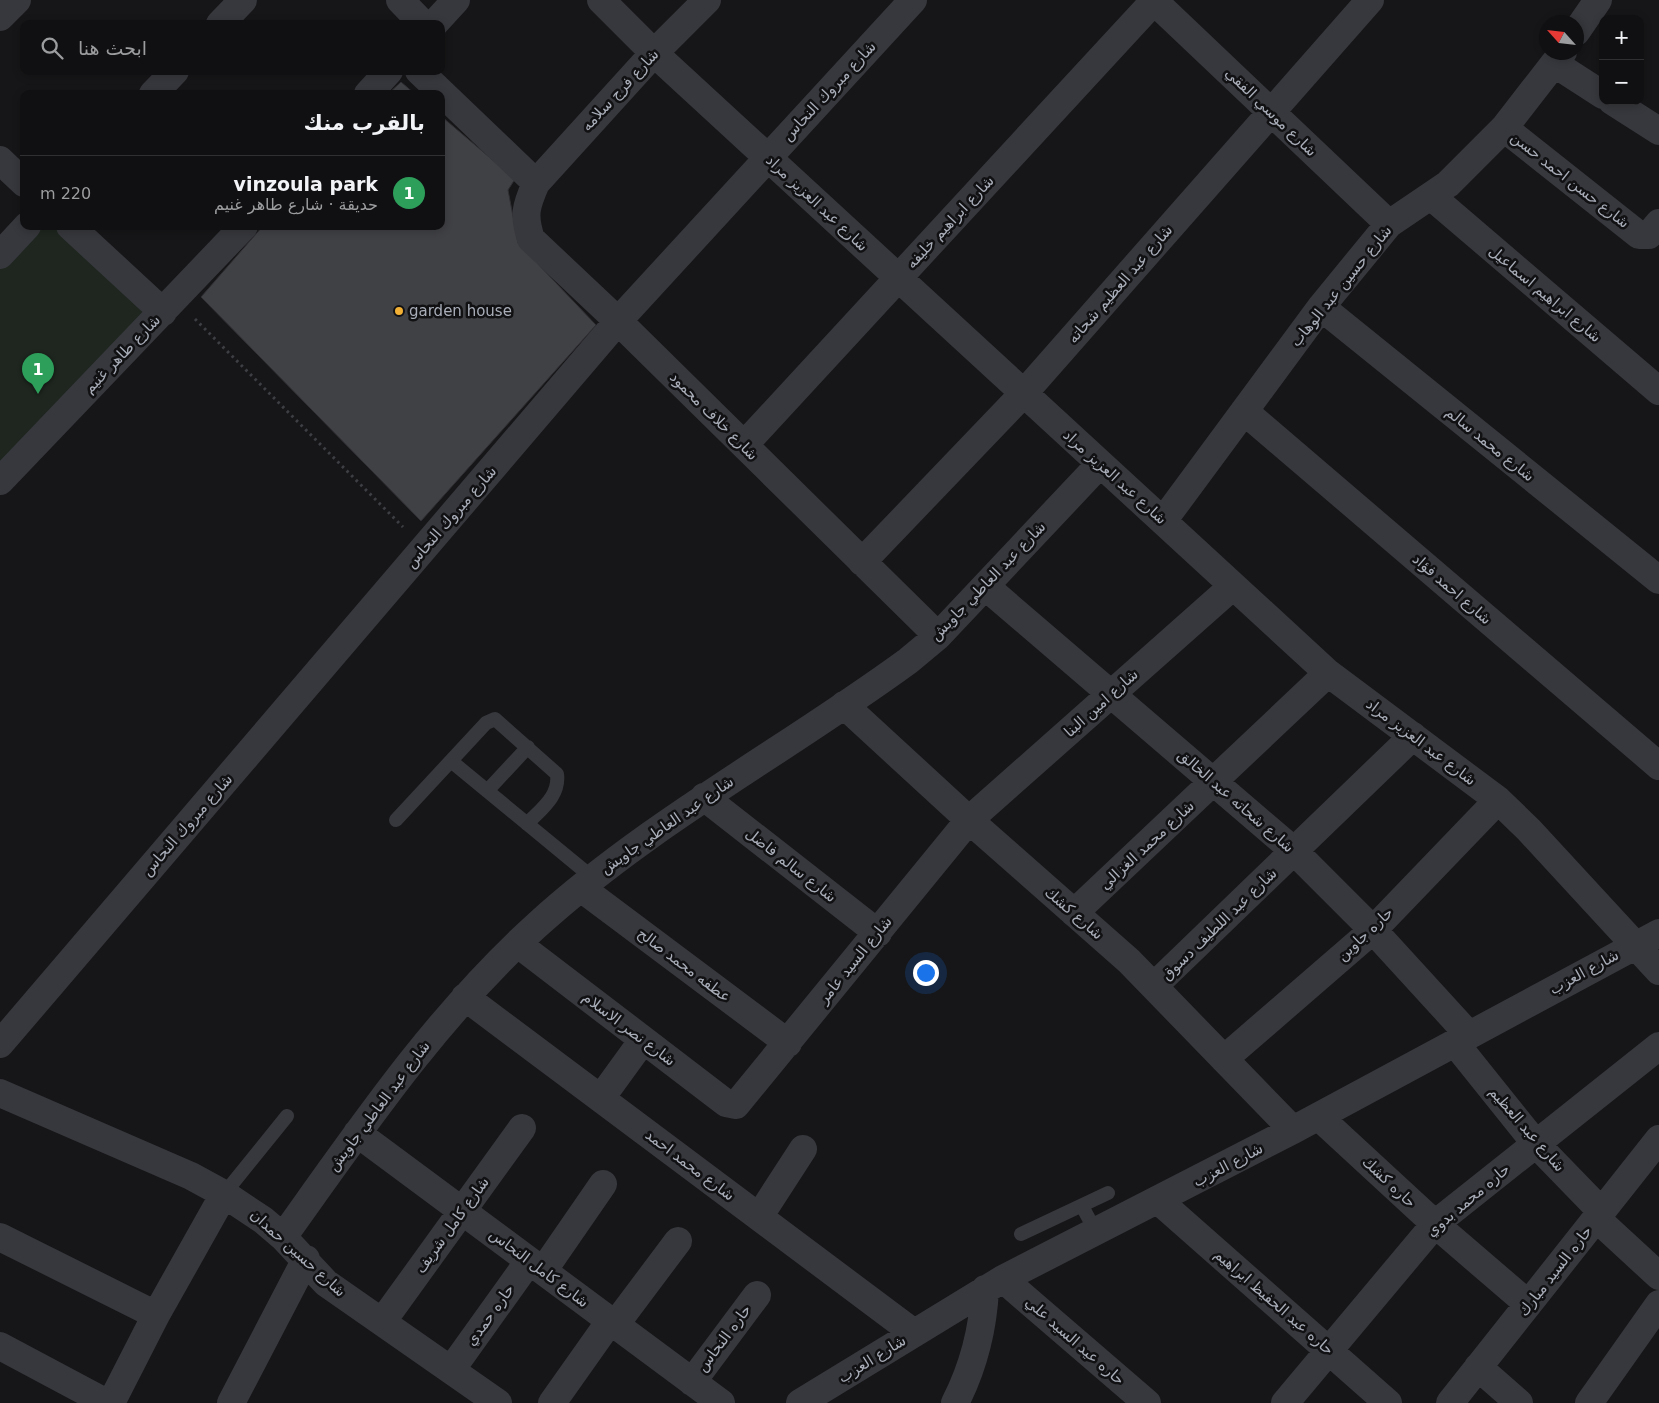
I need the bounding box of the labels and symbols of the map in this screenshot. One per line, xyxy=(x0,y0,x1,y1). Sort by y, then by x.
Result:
north arrow xyxy=(1539,15,1584,60)
street label: شارع مبروك النحاس xyxy=(778,38,880,144)
street label: شارع فرج سلامه xyxy=(577,45,663,135)
street label: شارع موسي الفقي xyxy=(1221,64,1320,161)
street label: شارع حسن احمد حسن xyxy=(1507,128,1633,232)
street label: شارع عبد العزيز مراد xyxy=(762,151,872,255)
street label: شارع ابراهيم خليفه xyxy=(902,172,998,272)
street label: شارع عبد العظيم شحاته xyxy=(1064,221,1176,347)
street label: شارع حسين عبد الوهاب xyxy=(1287,222,1395,350)
street label: شارع ابراهيم اسماعيل xyxy=(1485,242,1605,346)
place label: garden house xyxy=(409,302,512,320)
marker: garden house xyxy=(393,305,405,317)
street label: شارع طاهر غنيم xyxy=(80,311,164,397)
pin: 1 xyxy=(22,353,54,394)
street label: شارع خلاف محمود xyxy=(666,368,762,464)
street label: شارع محمد سالم xyxy=(1442,403,1538,485)
street label: شارع عبد العزيز مراد xyxy=(1060,426,1170,528)
street label: شارع مبروك النحاس xyxy=(402,462,500,572)
street label: شارع عبد العاطي جاويش xyxy=(927,518,1050,645)
street label: شارع احمد فؤاد xyxy=(1409,550,1495,628)
street label: شارع امين البنا xyxy=(1060,665,1142,741)
street label: شارع عبد العزيز مراد xyxy=(1363,695,1479,789)
street label: شارع شحاته عبد الخالق xyxy=(1174,746,1298,856)
street label: شارع مبروك النحاس xyxy=(138,770,236,880)
street label: شارع عبد العاطي جاويش xyxy=(597,772,738,879)
street label: شارع محمد الغزالي xyxy=(1096,797,1199,894)
street label: شارع سالم فاضل xyxy=(742,824,840,906)
street label: شارع عبد اللطيف دسوق xyxy=(1157,864,1281,984)
street label: شارع كشك xyxy=(1041,883,1107,943)
street label: حاره جاوين xyxy=(1333,903,1397,965)
street label: شارع السيد عامر xyxy=(814,913,896,1008)
street label: عطفه محمد صالح xyxy=(634,924,734,1006)
street label: شارع العزب xyxy=(1546,946,1622,998)
your location xyxy=(913,960,939,986)
street label: شارع نصر الاسلام xyxy=(579,988,679,1070)
street label: شارع عبد العاطي جاويش xyxy=(324,1037,435,1175)
street label: شارع عبد العظيم xyxy=(1485,1083,1569,1175)
street label: شارع محمد احمد xyxy=(642,1126,738,1204)
street label: شارع العزب xyxy=(1190,1139,1266,1191)
street label: حاره كشك xyxy=(1358,1153,1420,1211)
street label: حاره محمد بدوي xyxy=(1422,1160,1514,1241)
street label: شارع كامل شريف xyxy=(411,1173,493,1277)
street label: شارع حسين حمدان xyxy=(246,1205,350,1301)
street label: حاره السيد مبارك xyxy=(1514,1222,1596,1320)
street label: شارع كامل النحاس xyxy=(486,1225,592,1311)
street label: حاره عبد الحفيظ ابراهيم xyxy=(1211,1245,1337,1359)
street label: حاره حمدي xyxy=(462,1281,519,1350)
street label: حاره عيد السيد علي xyxy=(1021,1293,1128,1390)
street label: حاره النحاس xyxy=(693,1301,755,1375)
street label: شارع العزب xyxy=(835,1331,909,1387)

